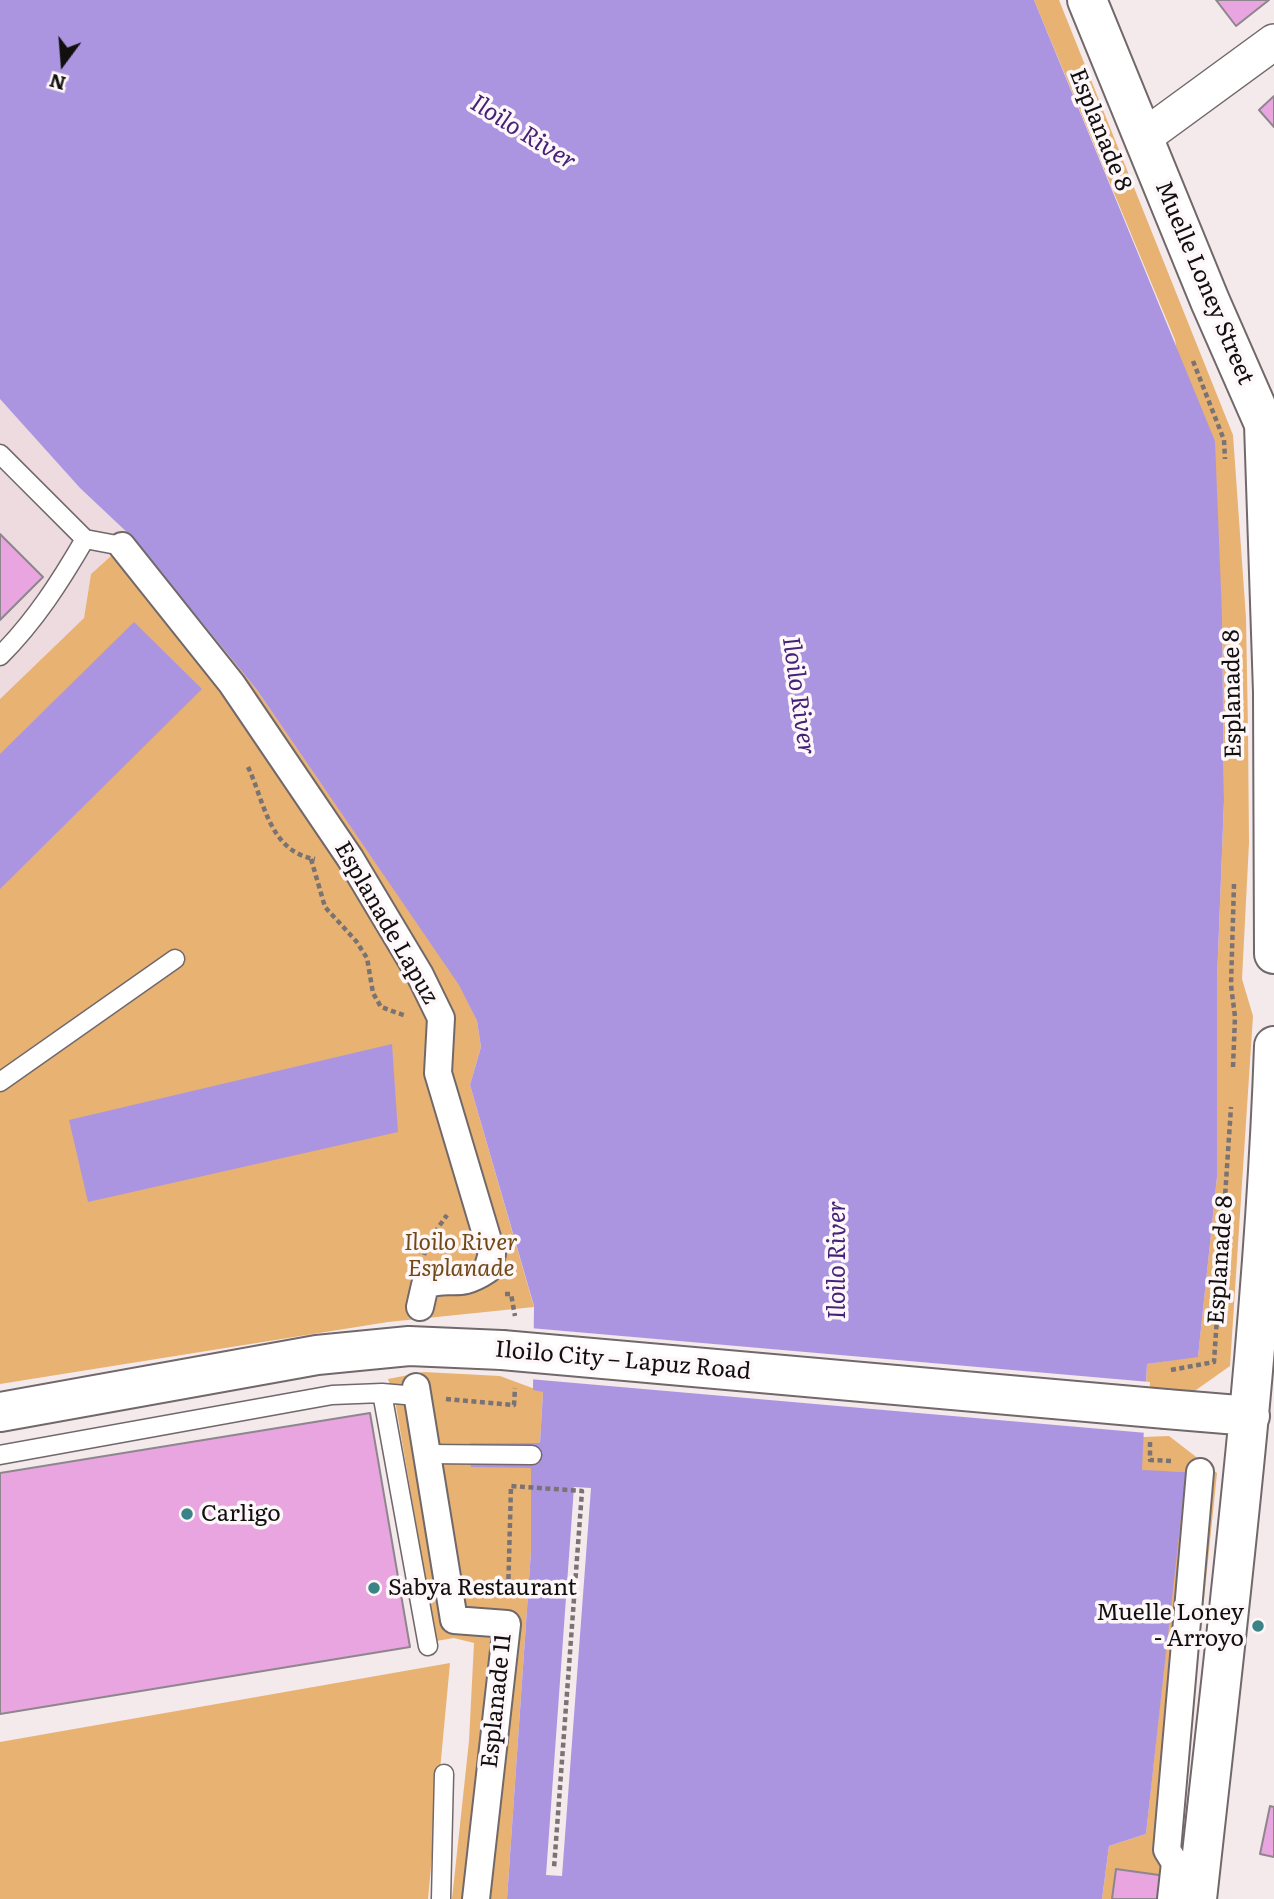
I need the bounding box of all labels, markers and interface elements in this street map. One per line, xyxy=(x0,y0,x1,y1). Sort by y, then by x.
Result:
north arrow xyxy=(28,28,98,98)
street label: Esplanade 8 xyxy=(1063,65,1137,195)
text: N xyxy=(46,68,69,99)
water label: Iloilo River xyxy=(465,89,581,177)
street label: Muelle Loney Street xyxy=(1149,177,1259,389)
street label: Esplanade 8 xyxy=(1218,629,1248,759)
water label: Iloilo River xyxy=(775,635,821,757)
street label: Esplanade Lapuz xyxy=(328,837,444,1009)
street label: Esplanade 8 xyxy=(1203,1195,1239,1325)
water label: Iloilo River xyxy=(824,1201,852,1319)
park label: Iloilo River Esplanade xyxy=(404,1229,518,1283)
street label: Iloilo City – Lapuz Road xyxy=(494,1336,752,1386)
place label: Carligo xyxy=(201,1500,281,1528)
marker: Carligo xyxy=(179,1506,195,1522)
place label: Sabya Restaurant xyxy=(388,1574,577,1602)
marker: Sabya Restaurant xyxy=(366,1580,382,1596)
place label: Muelle Loney - Arroyo xyxy=(1096,1599,1244,1653)
marker: Muelle Loney - Arroyo xyxy=(1250,1618,1266,1634)
street label: Esplanade 11 xyxy=(476,1632,518,1770)

